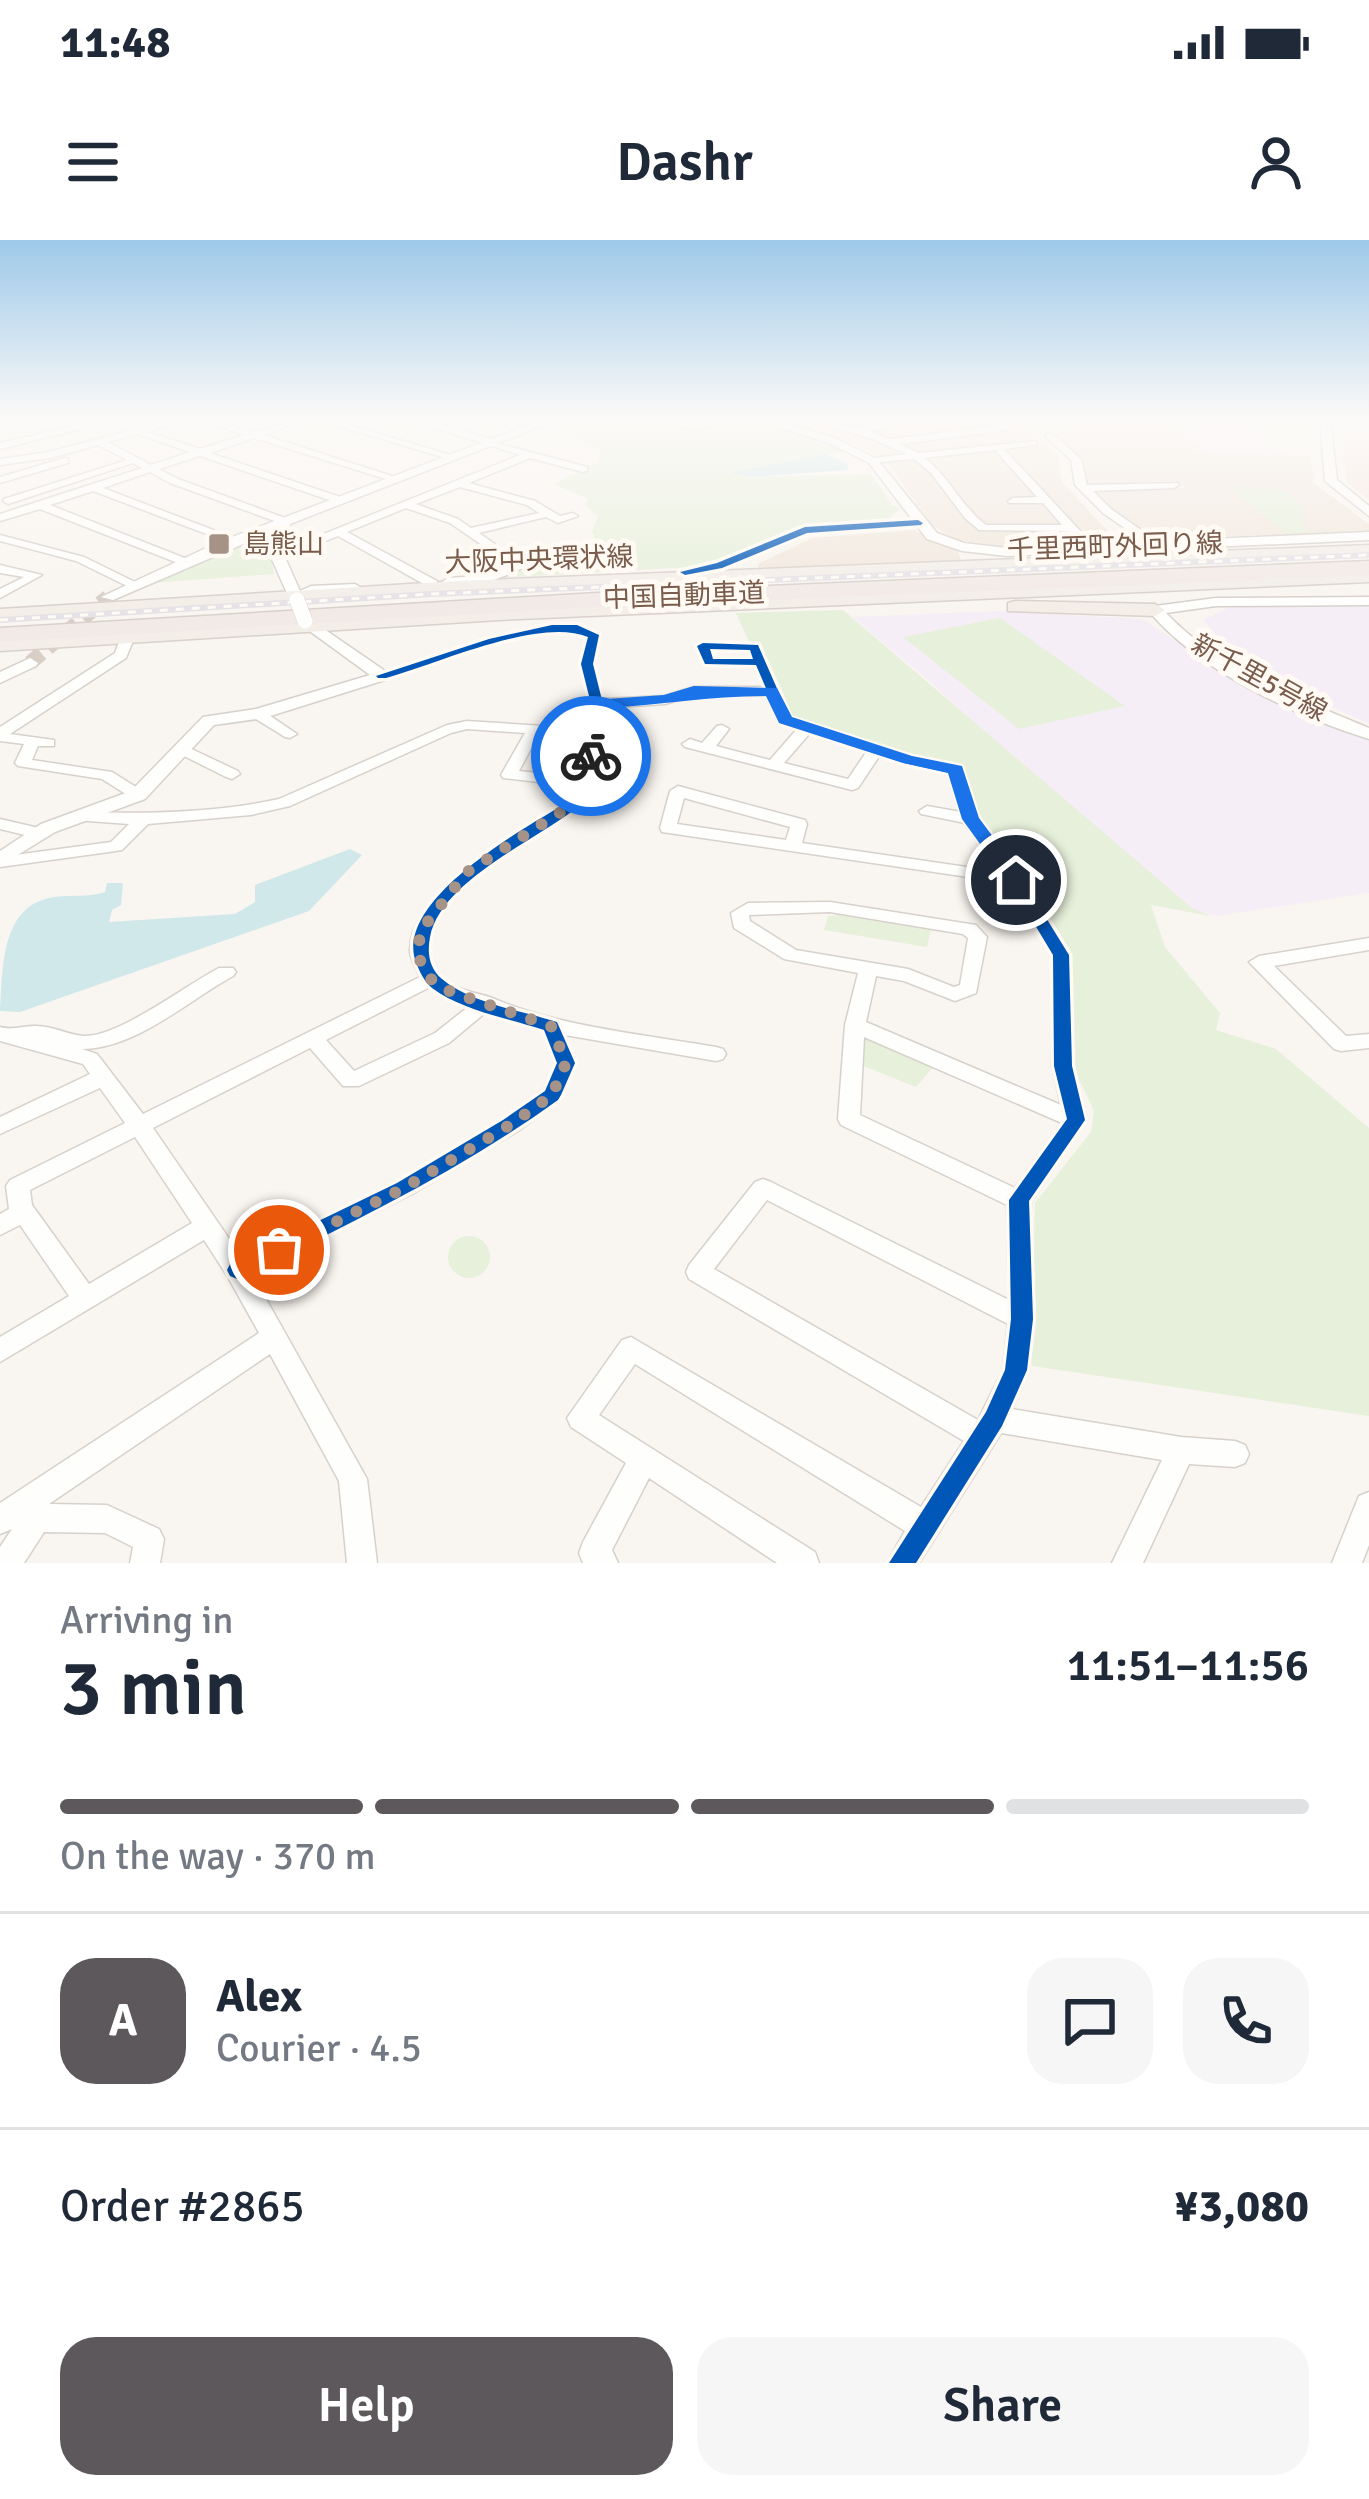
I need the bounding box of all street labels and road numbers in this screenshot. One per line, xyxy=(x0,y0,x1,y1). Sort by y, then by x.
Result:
street label: 千里西町外回り線 xyxy=(1006,527,1224,567)
street label: 大阪中央環状線 xyxy=(444,540,634,580)
street label: 中国自動車道 xyxy=(602,577,766,615)
street label: 新千里5号線 xyxy=(1186,627,1332,729)

